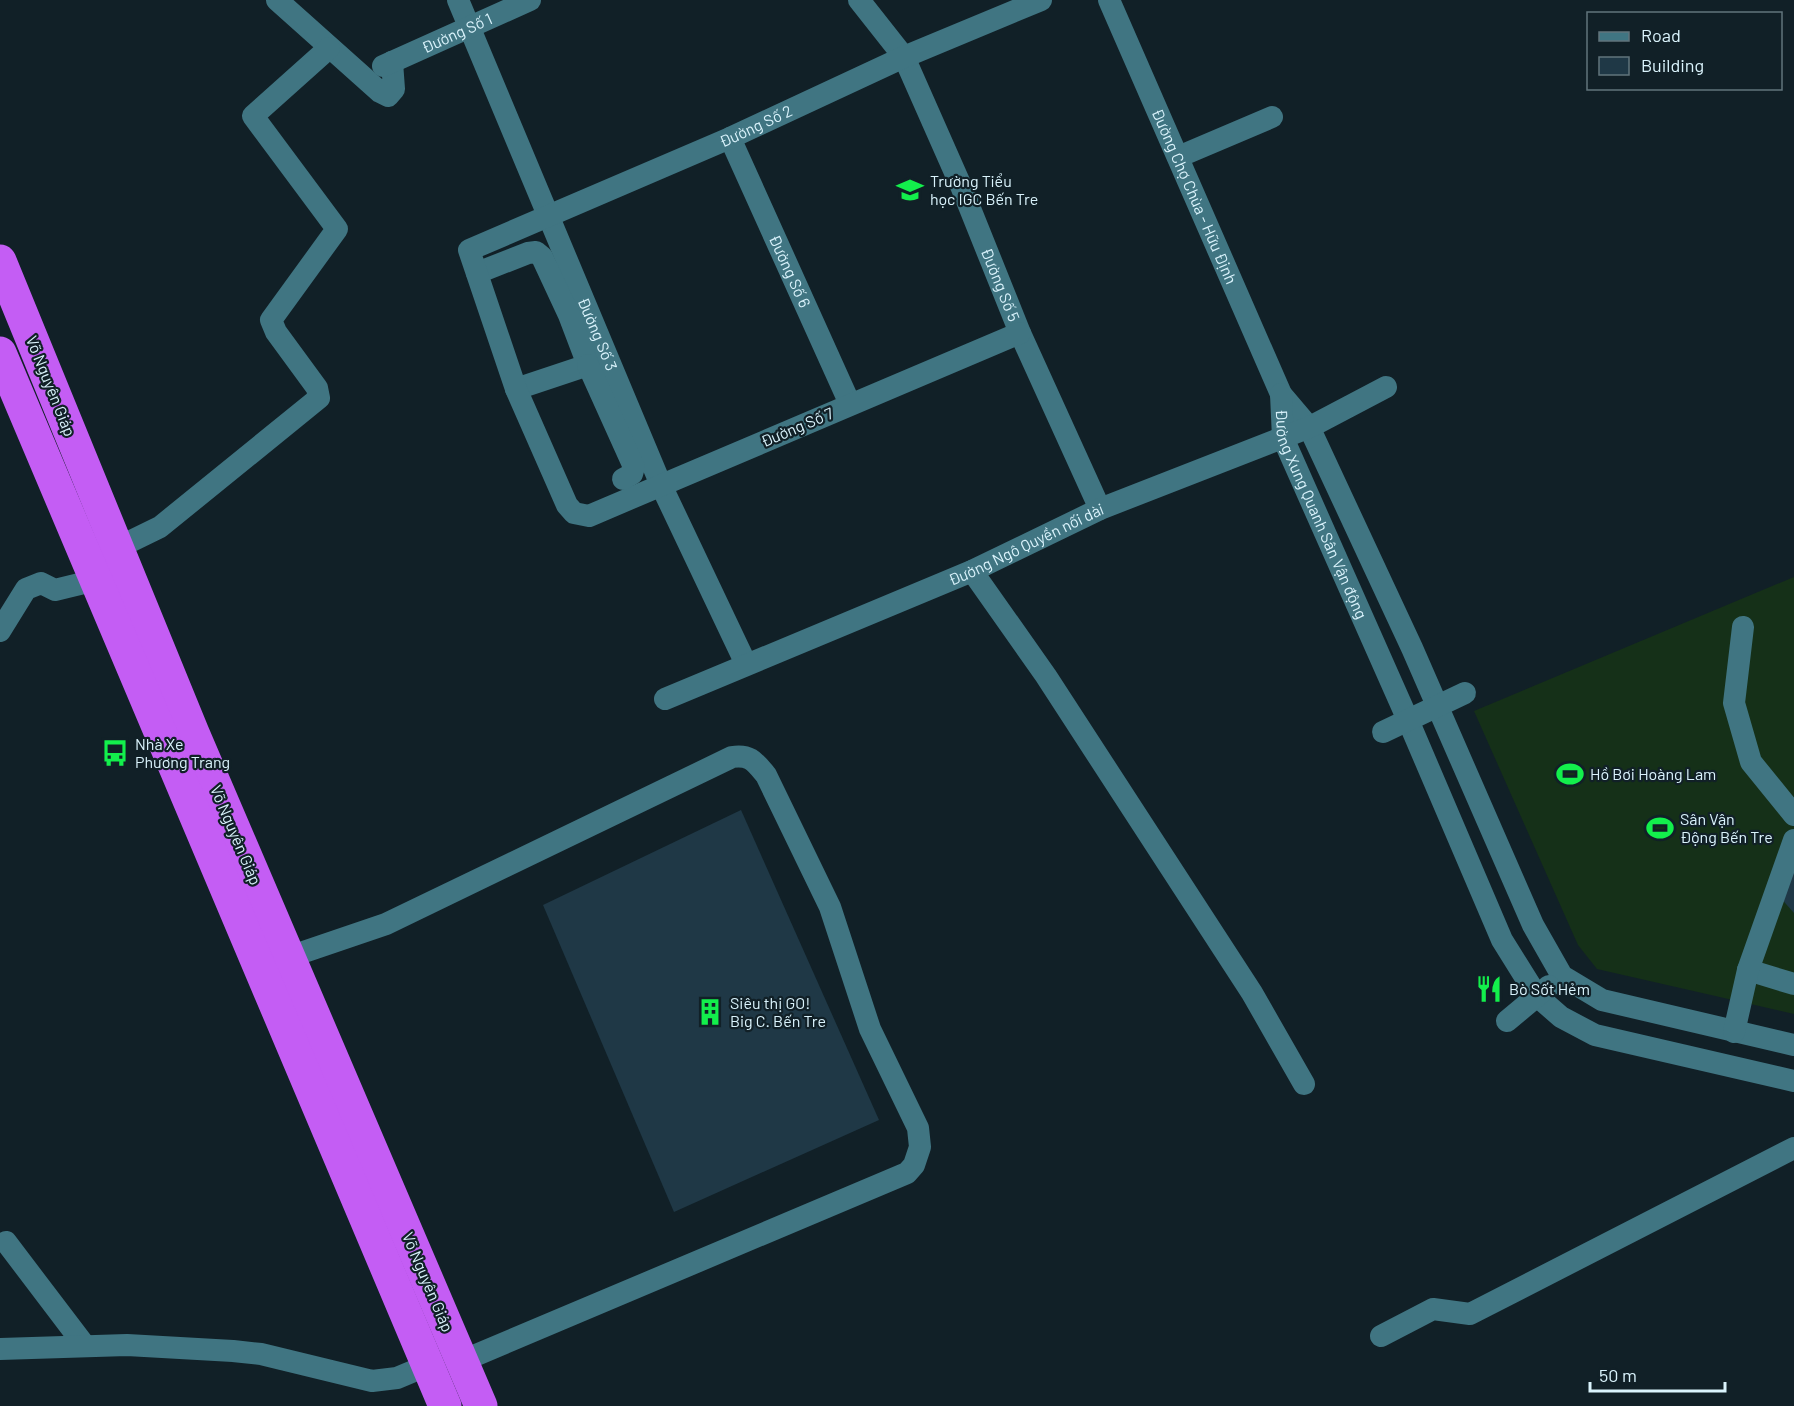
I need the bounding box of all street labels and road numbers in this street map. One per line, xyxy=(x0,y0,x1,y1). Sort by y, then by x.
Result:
street label: Đường Số 1 xyxy=(419,8,495,56)
street label: Đường Số 2 xyxy=(716,100,795,150)
street label: Đường Chợ Chùa - Hữu Định xyxy=(1148,105,1242,286)
street label: Đường Số 6 xyxy=(766,232,815,310)
street label: Đường Số 5 xyxy=(978,245,1024,324)
street label: Đường Số 3 xyxy=(574,294,622,373)
street label: Võ Nguyên Giáp xyxy=(23,333,80,439)
street label: Đường Số 7 xyxy=(758,403,836,450)
street label: Đường Xung Quanh Sân Vận động xyxy=(1273,409,1372,622)
street label: Đường Ngô Quyền nối dài xyxy=(945,499,1106,589)
street label: Võ Nguyên Giáp xyxy=(207,782,266,888)
street label: Võ Nguyên Giáp xyxy=(399,1229,458,1335)

